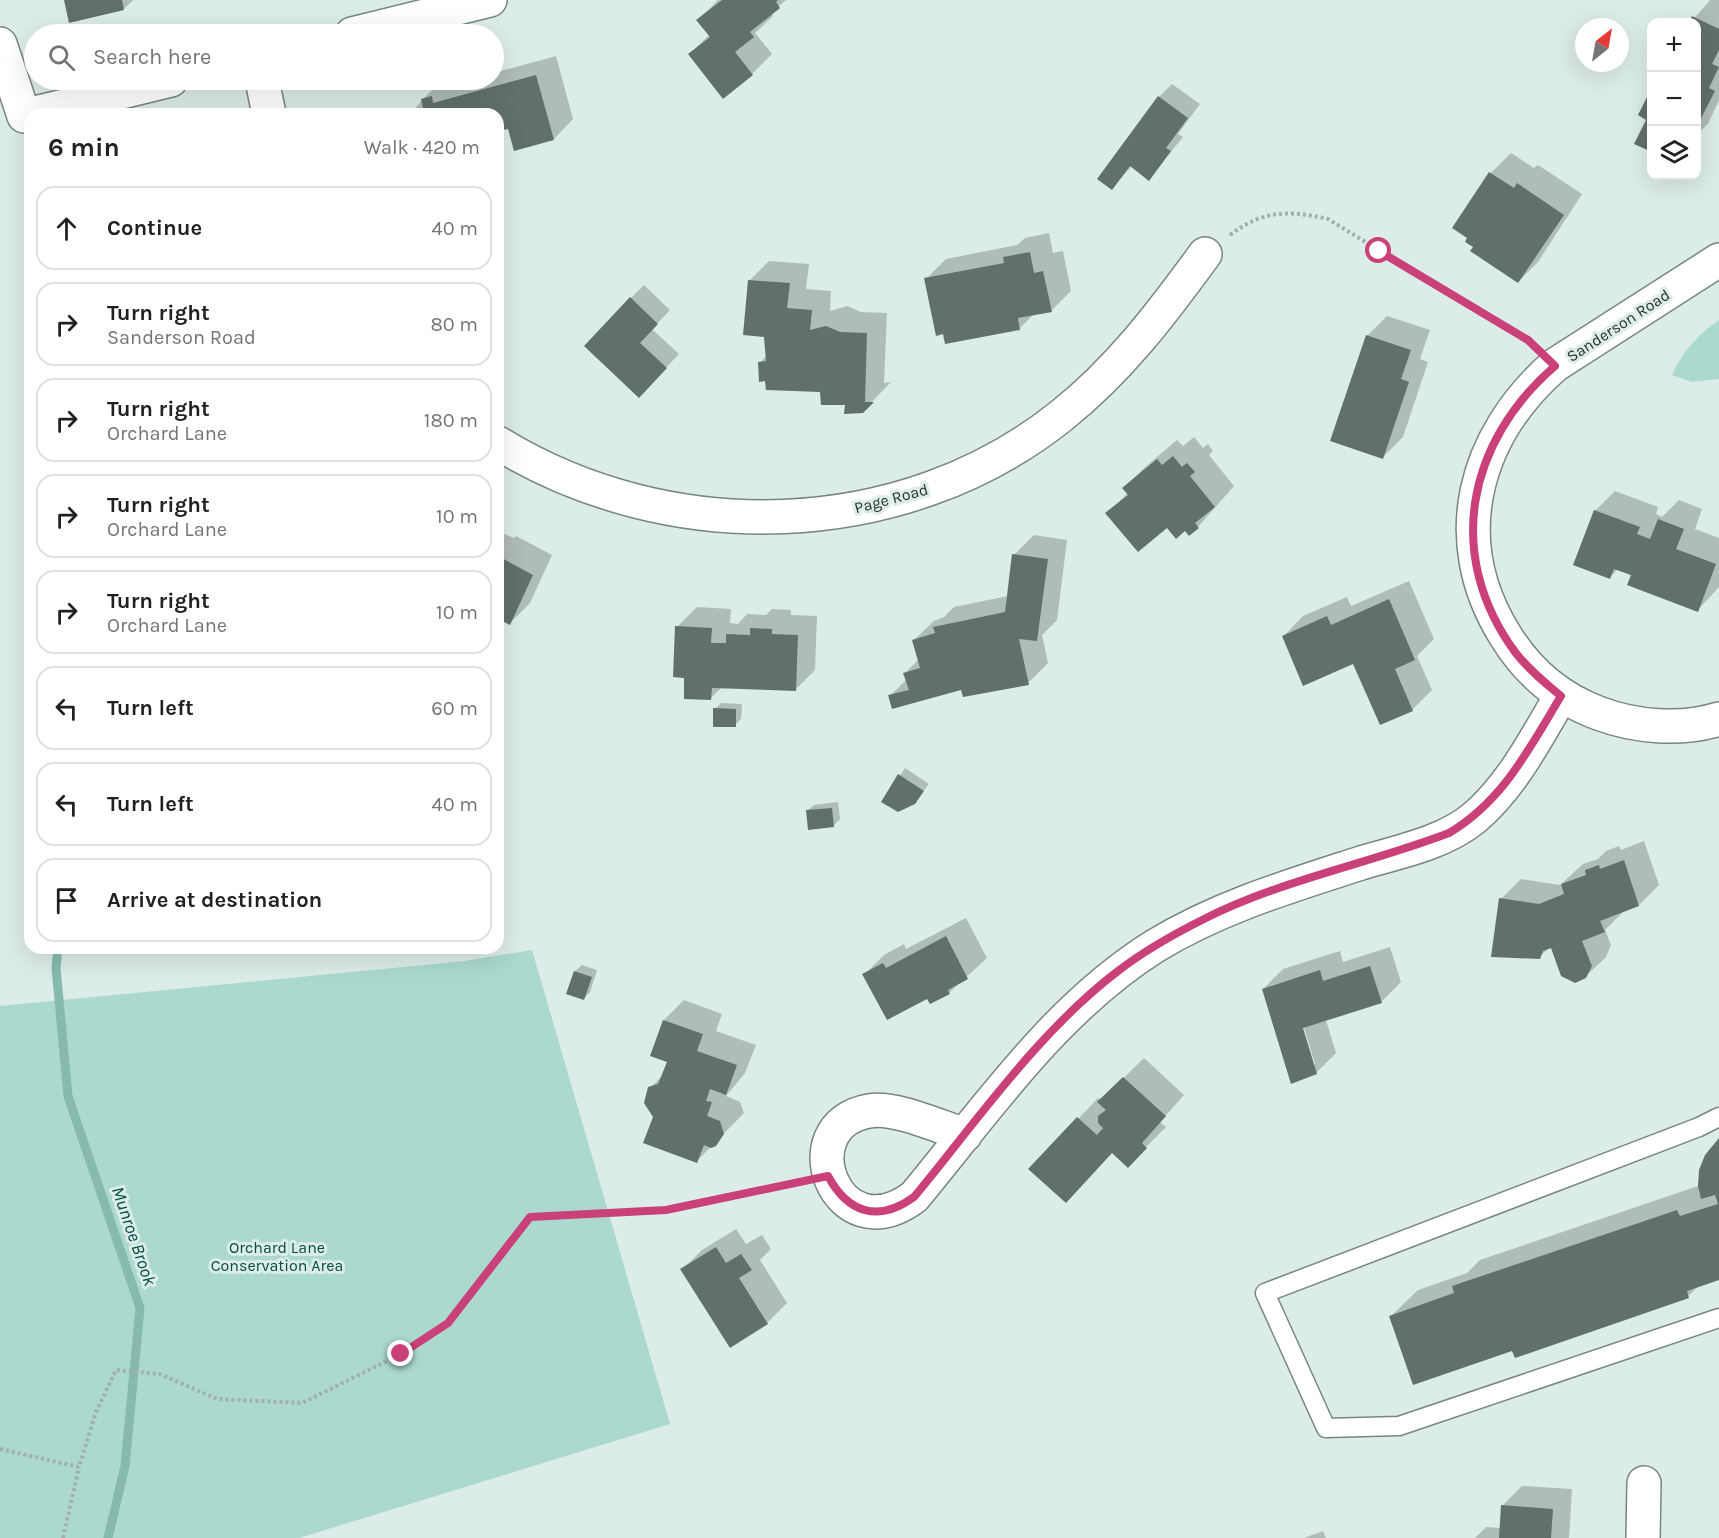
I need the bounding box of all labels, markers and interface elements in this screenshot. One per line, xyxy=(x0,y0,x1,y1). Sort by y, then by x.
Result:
north arrow xyxy=(1575,18,1629,72)
map controls xyxy=(1647,18,1701,180)
button: + xyxy=(1647,18,1701,72)
search box xyxy=(24,24,504,90)
icon: search xyxy=(45,41,78,74)
text: Search here xyxy=(93,44,211,70)
button: − xyxy=(1647,72,1701,126)
button: layers xyxy=(1647,126,1701,180)
text: 6 min xyxy=(48,132,120,163)
text: Walk · 420 m xyxy=(364,136,480,159)
icon: ahead xyxy=(50,212,83,245)
text: Continue xyxy=(107,215,202,241)
text: 40 m xyxy=(432,217,478,240)
route start xyxy=(1365,237,1391,263)
street label: Sanderson Road xyxy=(1563,285,1673,366)
text: Turn right xyxy=(107,300,210,326)
icon: right xyxy=(50,308,83,341)
text: 80 m xyxy=(430,313,478,336)
text: Sanderson Road xyxy=(107,326,256,349)
text: Turn right xyxy=(107,396,210,422)
icon: right xyxy=(50,404,83,437)
text: 180 m xyxy=(424,409,478,432)
text: Orchard Lane xyxy=(107,422,227,445)
street label: Page Road xyxy=(852,480,930,517)
text: Turn right xyxy=(107,492,210,518)
icon: right xyxy=(50,500,83,533)
text: 10 m xyxy=(436,505,478,528)
text: Orchard Lane xyxy=(107,518,227,541)
text: Turn right xyxy=(107,588,210,614)
icon: right xyxy=(50,596,83,629)
text: 10 m xyxy=(436,601,478,624)
text: Orchard Lane xyxy=(107,614,227,637)
icon: left xyxy=(50,692,83,725)
text: Turn left xyxy=(107,695,194,721)
text: 60 m xyxy=(431,697,478,720)
icon: left xyxy=(50,788,83,821)
text: Turn left xyxy=(107,791,194,817)
text: 40 m xyxy=(432,793,478,816)
icon: arrive xyxy=(50,884,83,917)
text: Arrive at destination xyxy=(107,887,322,913)
water label: Munroe Brook xyxy=(107,1183,162,1289)
park label: Orchard Lane Conservation Area xyxy=(211,1238,343,1275)
route end xyxy=(387,1340,413,1366)

